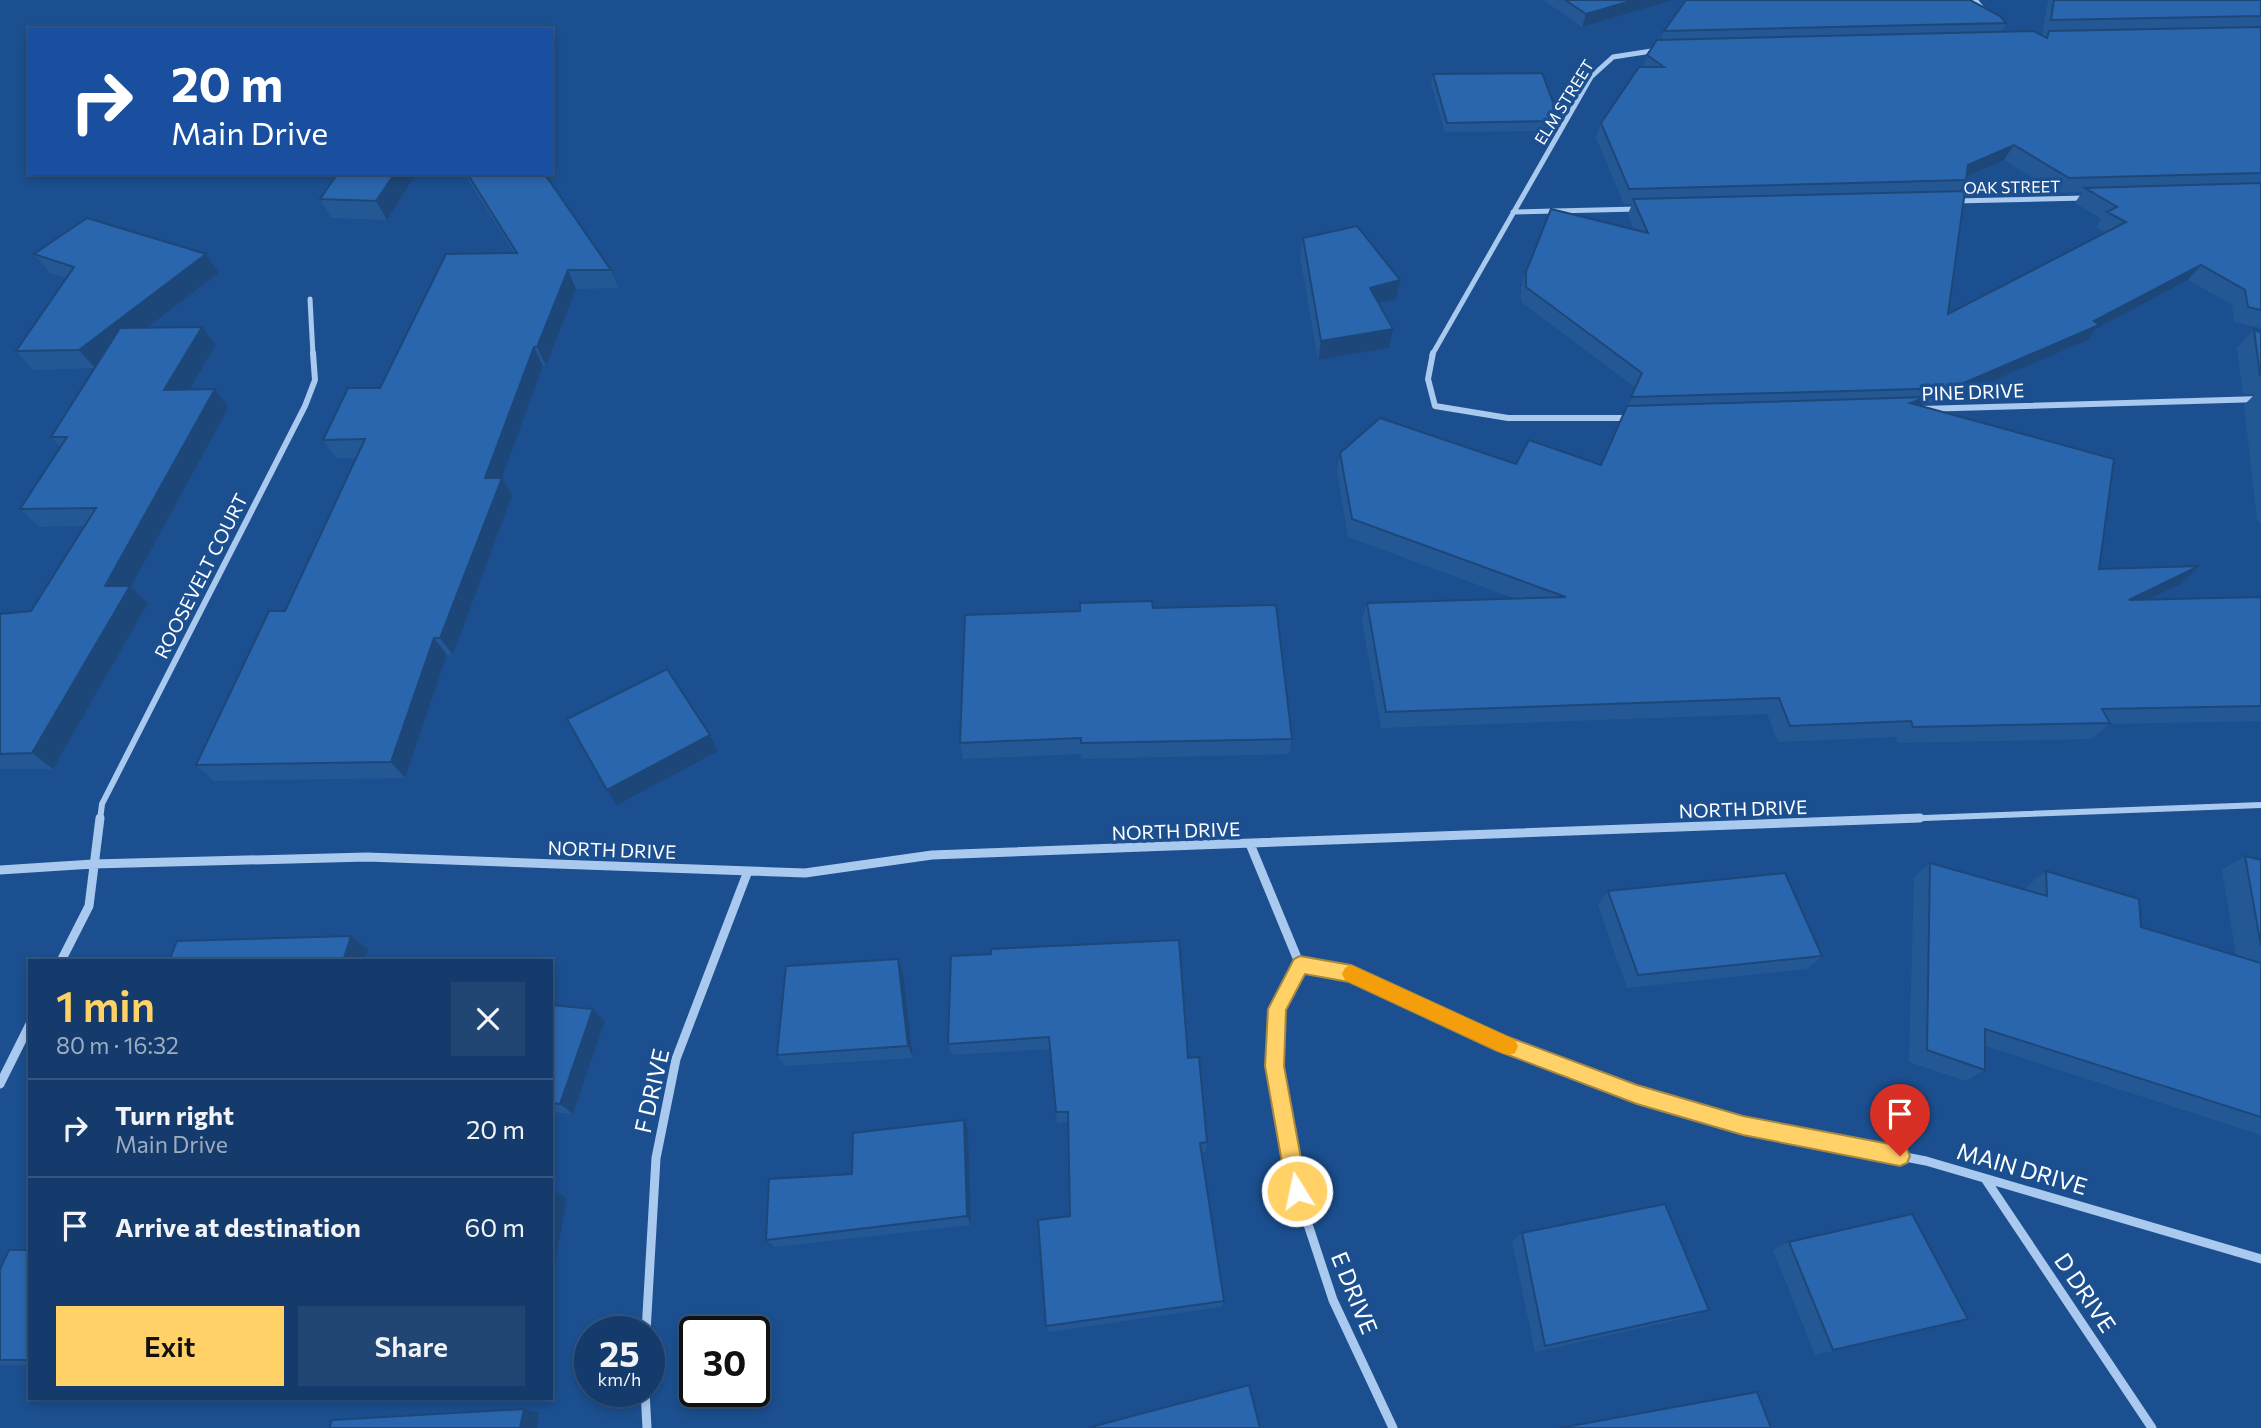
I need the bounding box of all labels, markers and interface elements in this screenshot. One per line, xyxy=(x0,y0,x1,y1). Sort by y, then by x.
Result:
text: 20 m xyxy=(171,52,283,112)
icon: right xyxy=(56,56,147,147)
street label: ELM STREET xyxy=(1530,56,1597,148)
text: Main Drive xyxy=(171,112,328,152)
street label: OAK STREET xyxy=(1963,176,2061,197)
street label: PINE DRIVE xyxy=(1921,378,2025,405)
street label: ROOSEVELT COURT xyxy=(149,489,252,662)
street label: NORTH DRIVE xyxy=(1678,795,1808,822)
street label: NORTH DRIVE xyxy=(1111,817,1241,844)
street label: NORTH DRIVE xyxy=(547,836,677,863)
text: 1 min xyxy=(56,979,155,1031)
button: close xyxy=(451,982,525,1056)
text: 80 m · 16:32 xyxy=(56,1031,179,1059)
street label: F DRIVE xyxy=(628,1046,674,1136)
pin xyxy=(1870,1084,1930,1156)
icon: arrive xyxy=(1881,1095,1919,1133)
text: Turn right xyxy=(115,1099,234,1130)
icon: right xyxy=(56,1109,94,1147)
text: 20 m xyxy=(466,1113,525,1144)
text: Main Drive xyxy=(115,1130,228,1158)
street label: MAIN DRIVE xyxy=(1954,1136,2091,1200)
position arrow xyxy=(1260,1154,1334,1228)
icon: arrive xyxy=(56,1207,94,1245)
text: Arrive at destination xyxy=(115,1211,361,1242)
text: 60 m xyxy=(465,1211,525,1242)
street label: E DRIVE xyxy=(1326,1247,1384,1338)
street label: D DRIVE xyxy=(2049,1247,2122,1337)
button: Exit xyxy=(56,1306,284,1386)
button: Share xyxy=(298,1306,525,1386)
speed limit sign: 30 xyxy=(679,1316,770,1407)
text: 25 xyxy=(599,1331,640,1374)
text: km/h xyxy=(598,1368,641,1390)

